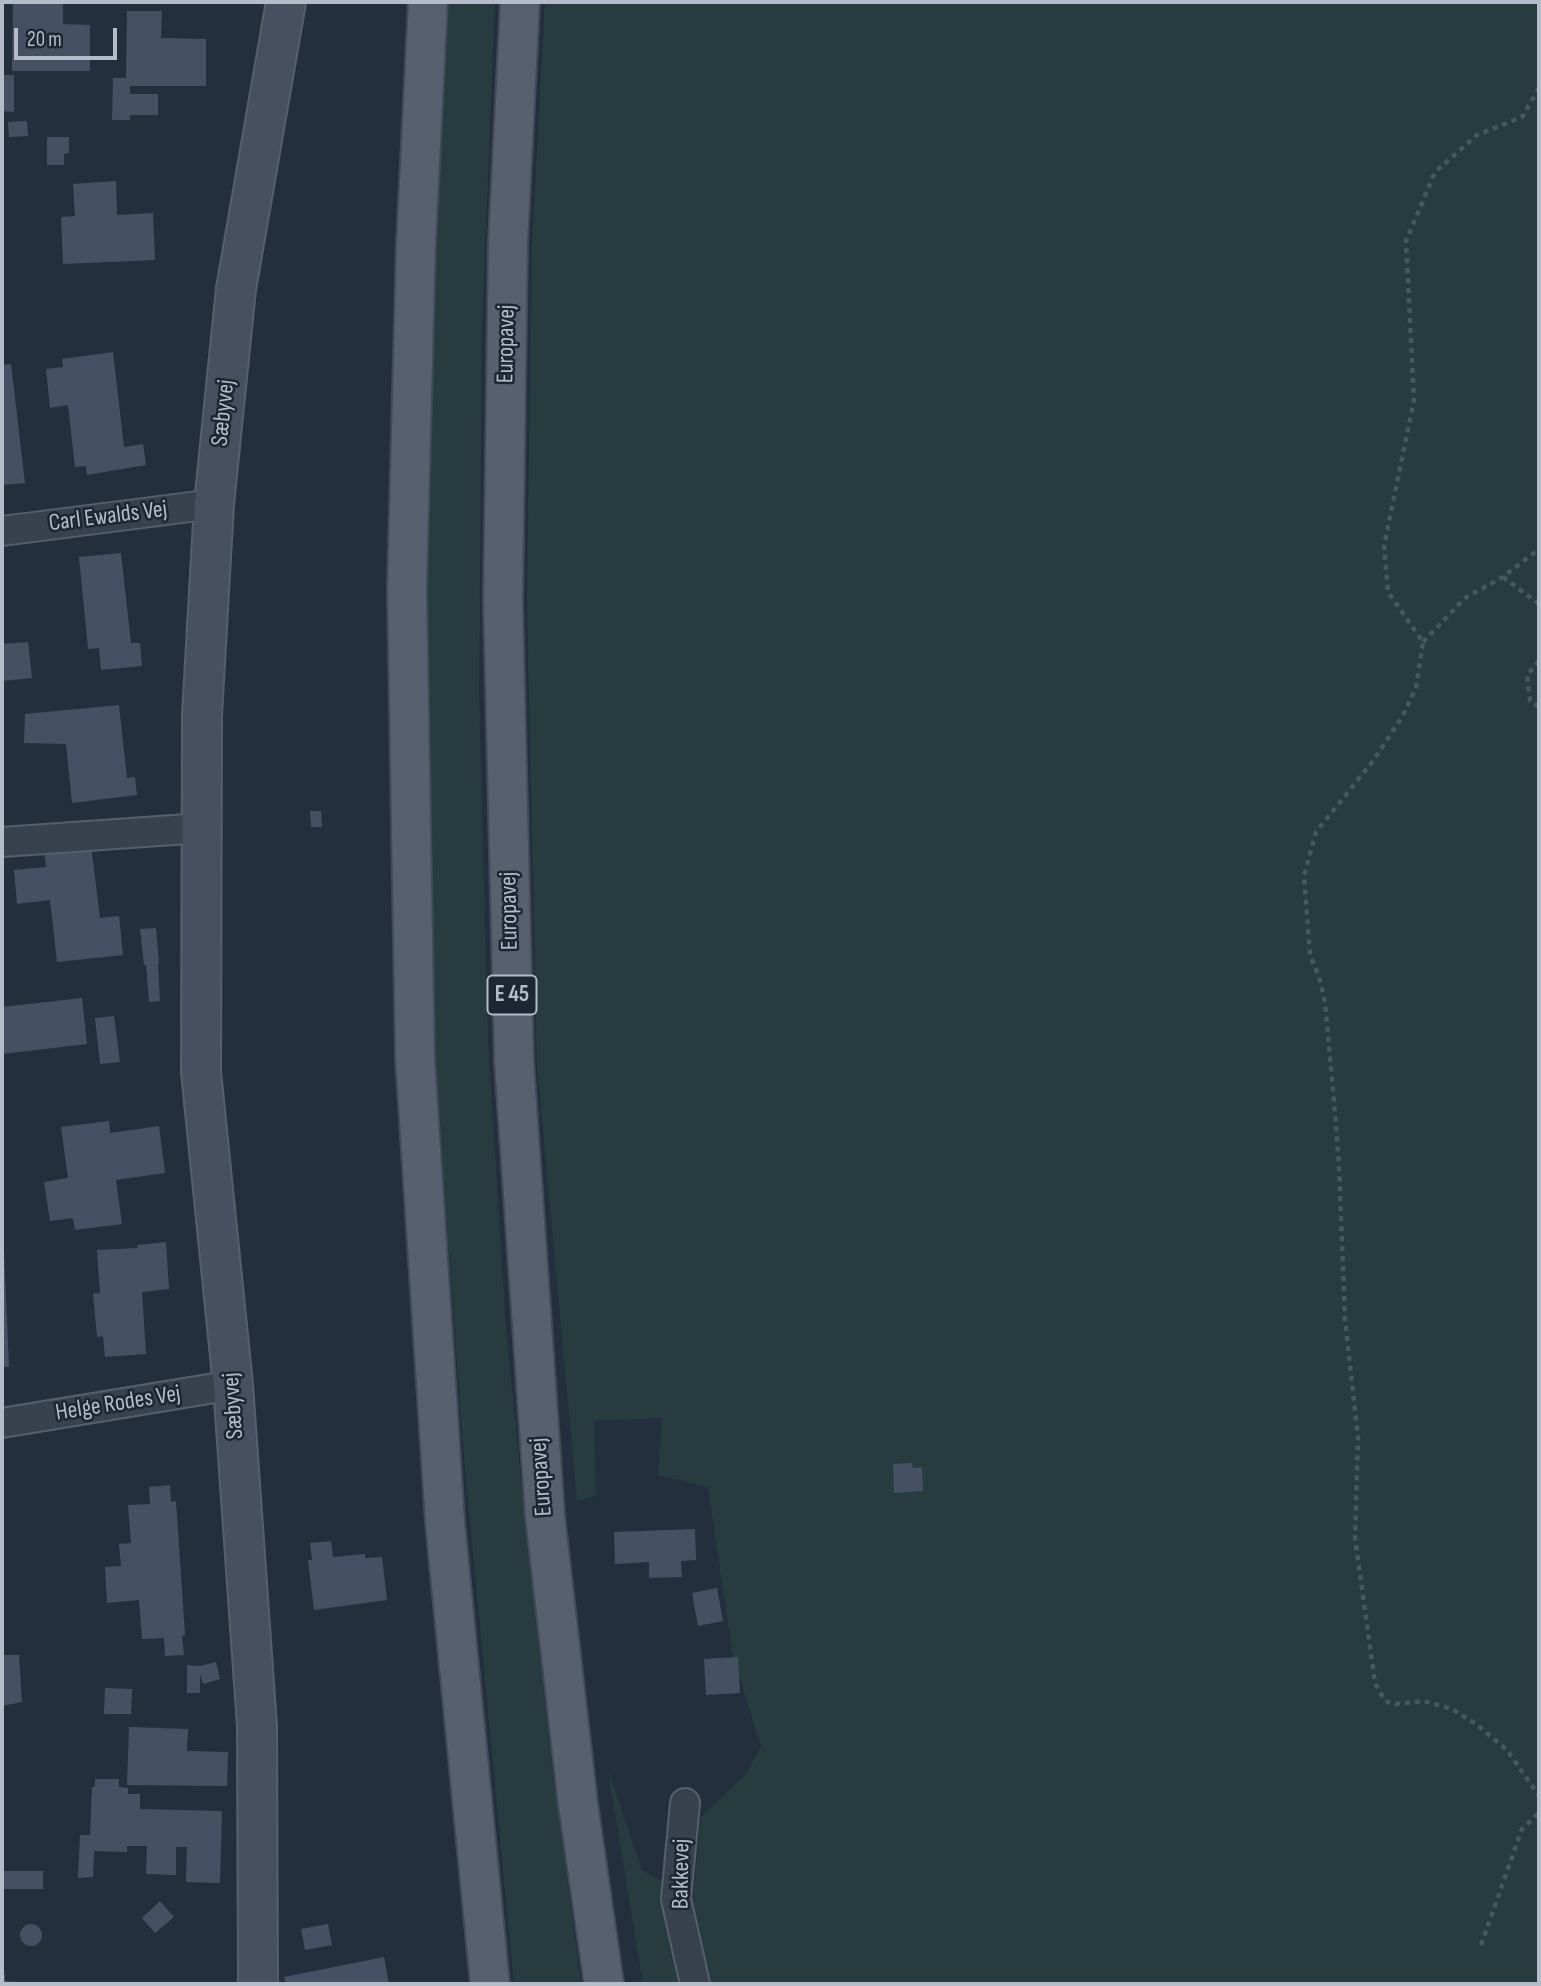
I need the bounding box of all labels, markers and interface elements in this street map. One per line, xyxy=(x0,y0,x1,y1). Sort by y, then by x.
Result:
scale bar xyxy=(18,14,121,58)
text: 20 m xyxy=(27,27,62,52)
street label: Europavej xyxy=(492,305,522,383)
street label: Sæbyvej xyxy=(206,378,242,448)
street label: Carl Ewalds Vej xyxy=(47,495,169,539)
street label: Europavej xyxy=(495,872,525,950)
road number: E 45 xyxy=(488,976,536,1014)
street label: Sæbyvej xyxy=(217,1372,251,1440)
street label: Helge Rodes Vej xyxy=(53,1380,183,1428)
street label: Europavej xyxy=(525,1437,559,1517)
street label: Bakkevej xyxy=(667,1839,697,1909)

